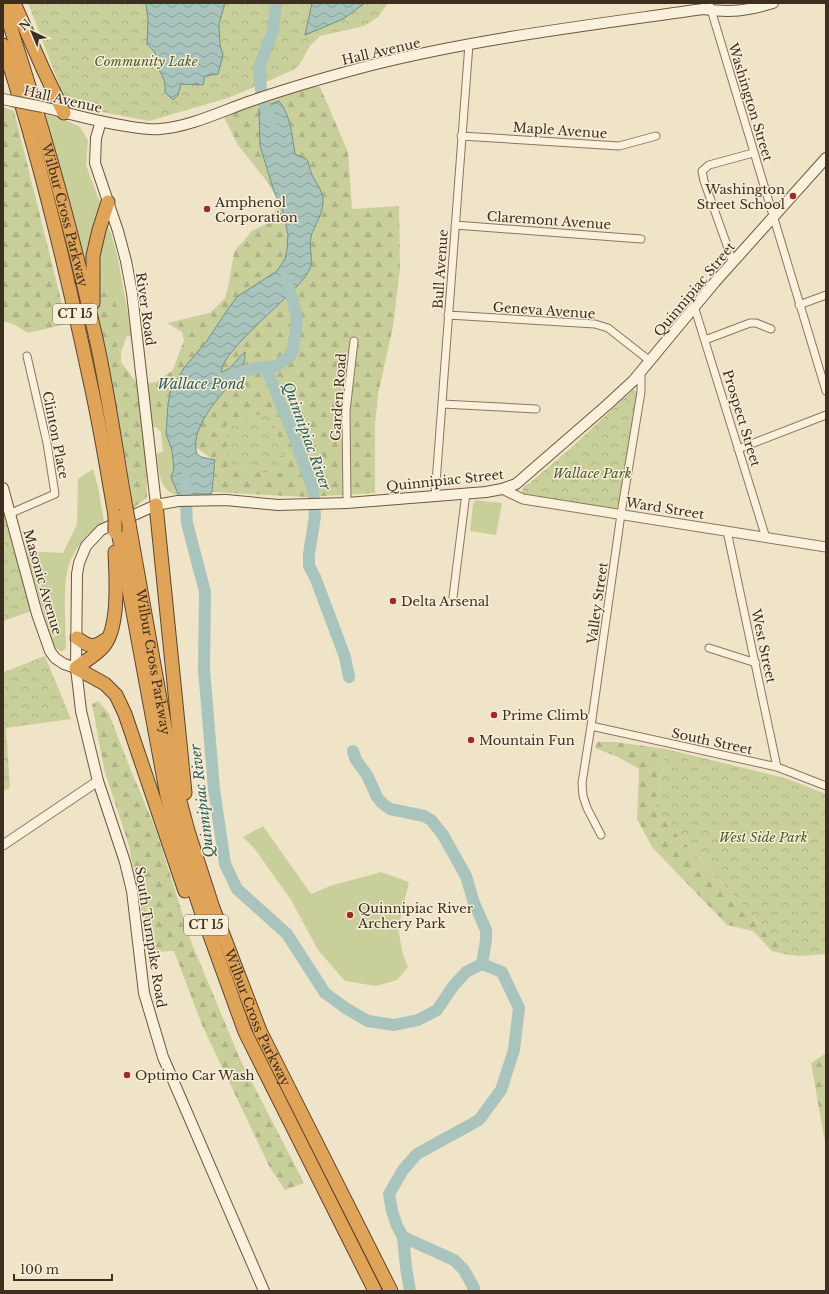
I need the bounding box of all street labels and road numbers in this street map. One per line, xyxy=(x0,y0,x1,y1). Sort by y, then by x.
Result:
street label: Hall Avenue xyxy=(340,34,422,69)
street label: Washington Street xyxy=(724,40,777,163)
street label: Hall Avenue xyxy=(22,82,104,117)
street label: Maple Avenue xyxy=(512,119,608,142)
street label: Wilbur Cross Parkway xyxy=(37,140,92,289)
street label: Claremont Avenue xyxy=(486,208,612,233)
street label: Bull Avenue xyxy=(429,229,452,309)
street label: Quinnipiac Street xyxy=(650,239,739,340)
street label: River Road xyxy=(132,271,159,347)
street label: Geneva Avenue xyxy=(492,298,596,323)
road number: CT 15 xyxy=(53,304,97,324)
street label: Garden Road xyxy=(327,352,350,442)
street label: Prospect Street xyxy=(719,368,764,469)
street label: Clinton Place xyxy=(39,390,72,480)
street label: Quinnipiac Street xyxy=(385,466,505,495)
street label: Ward Street xyxy=(624,494,705,523)
street label: Masonic Avenue xyxy=(19,527,66,637)
street label: Valley Street xyxy=(583,561,612,646)
street label: Wilbur Cross Parkway xyxy=(132,587,174,737)
street label: West Street xyxy=(747,606,780,685)
street label: South Street xyxy=(670,725,754,758)
street label: South Turnpike Road xyxy=(131,865,170,1009)
road number: CT 15 xyxy=(184,915,228,935)
street label: Wilbur Cross Parkway xyxy=(220,946,295,1090)

